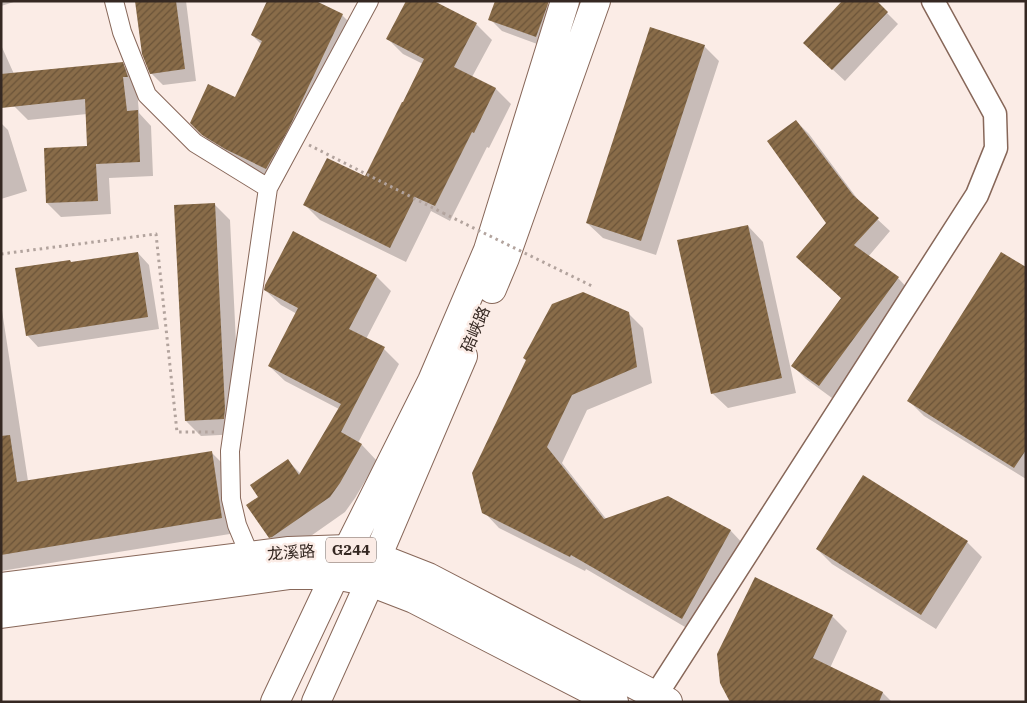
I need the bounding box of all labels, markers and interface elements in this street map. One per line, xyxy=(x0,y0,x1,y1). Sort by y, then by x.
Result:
street label: 碚峡路 xyxy=(456,303,494,355)
road number: G244 xyxy=(326,538,376,562)
street label: 龙溪路 xyxy=(266,540,316,564)

